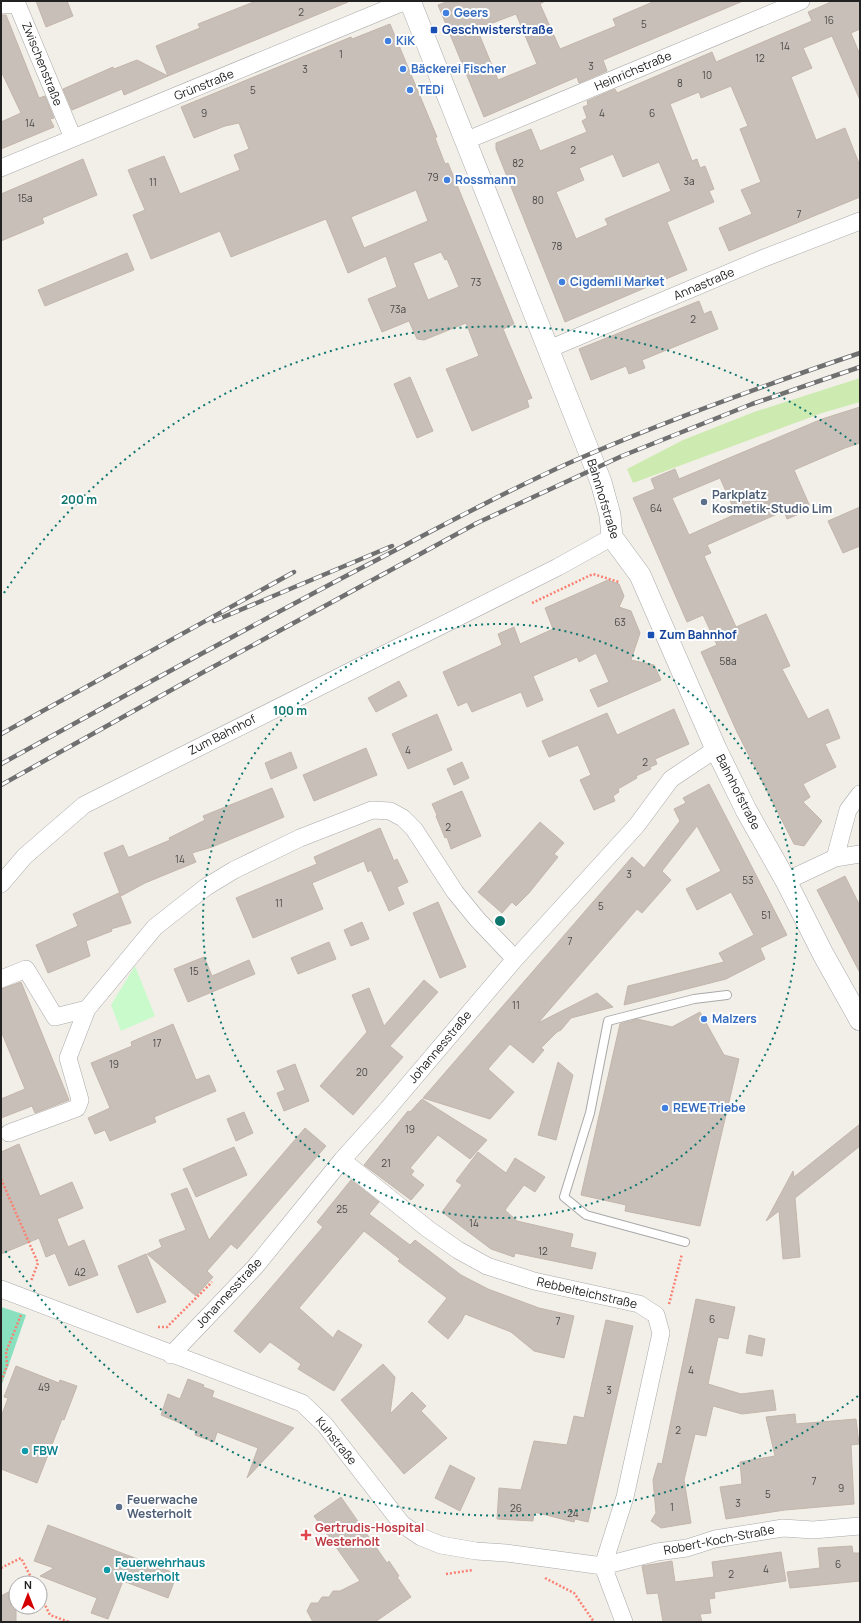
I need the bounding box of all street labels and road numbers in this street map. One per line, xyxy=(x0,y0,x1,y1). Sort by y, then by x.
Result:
street label: Zwischenstraße xyxy=(18,19,67,108)
street label: Heinrichstraße xyxy=(592,47,674,94)
street label: Grünstraße xyxy=(171,65,236,104)
street label: Annastraße xyxy=(671,263,737,304)
street label: Bahnhofstraße xyxy=(583,457,624,541)
street label: Zum Bahnhof xyxy=(185,710,259,759)
street label: Bahnhofstraße xyxy=(712,751,765,833)
street label: Johannesstraße xyxy=(404,1007,475,1087)
street label: Johannesstraße xyxy=(192,1254,266,1331)
street label: Rebbelteichstraße xyxy=(535,1273,639,1312)
street label: Kuhstraße xyxy=(312,1413,361,1468)
street label: Robert-Koch-Straße xyxy=(662,1520,776,1559)

